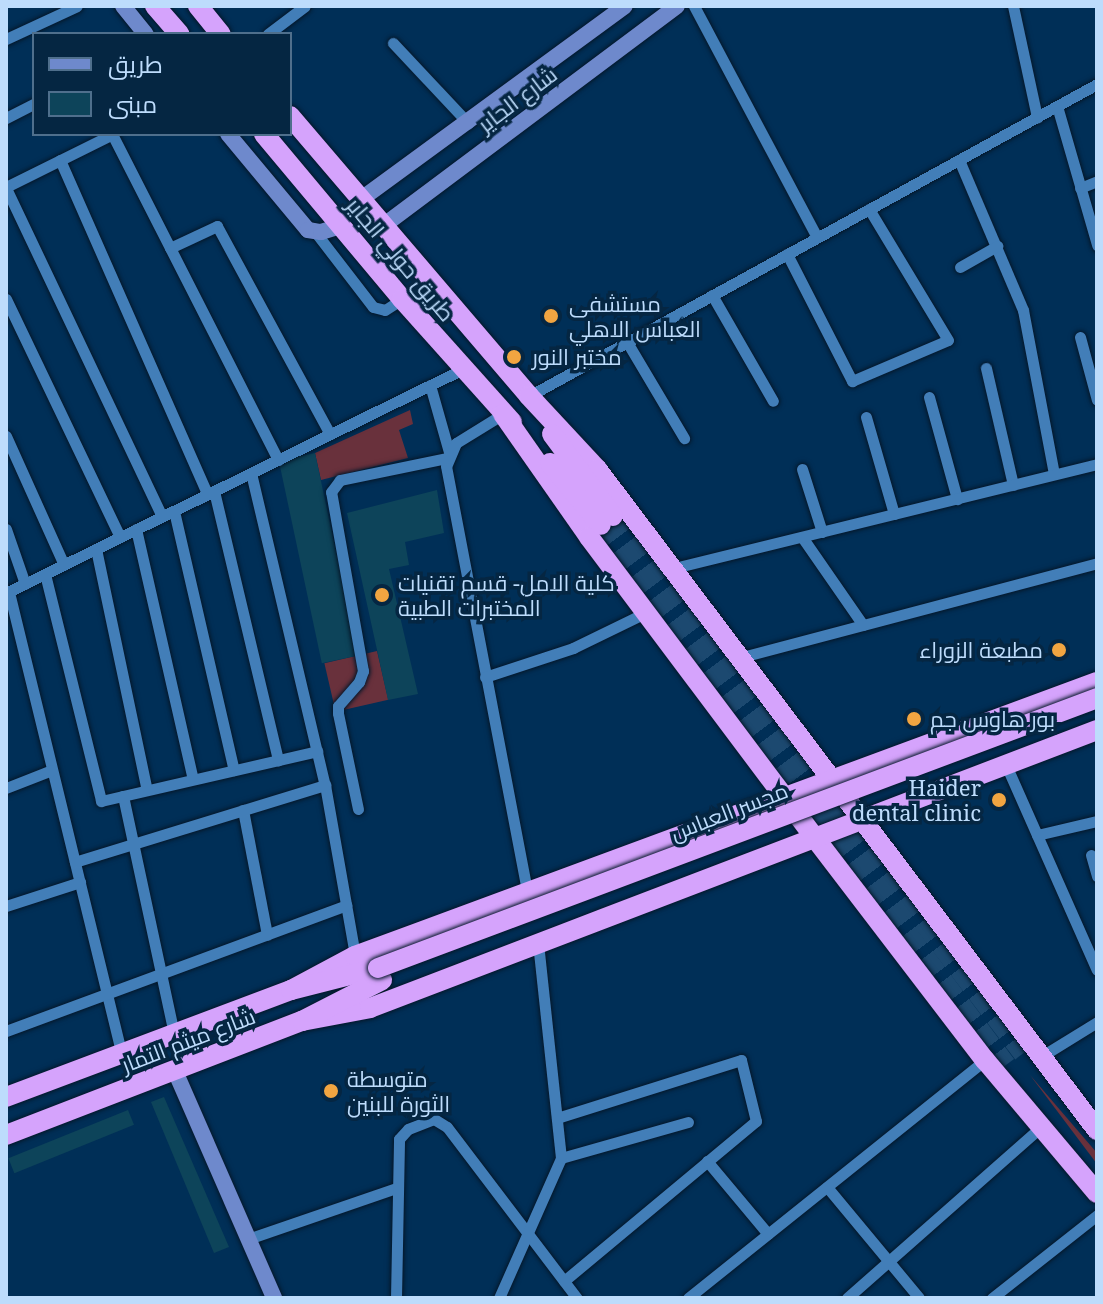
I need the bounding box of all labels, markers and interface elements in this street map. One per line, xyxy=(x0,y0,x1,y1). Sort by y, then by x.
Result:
legend xyxy=(32,32,292,136)
text: طريق xyxy=(108,47,163,80)
street label: شارع الجاير xyxy=(472,61,562,137)
text: مبنى xyxy=(108,87,157,120)
street label: طريق حولي الجاير xyxy=(342,192,460,326)
place label: مستشفى العباس الاهلي xyxy=(569,290,701,342)
marker: مستشفى العباس الاهلي xyxy=(540,305,562,327)
place label: مختبر النور xyxy=(532,344,622,370)
marker: مختبر النور xyxy=(503,346,525,368)
place label: كلية الامل- قسم تقنيات المختبرات الطبية xyxy=(398,569,615,620)
marker: كلية الامل- قسم تقنيات المختبرات الطبية xyxy=(373,586,391,604)
place label: مطبعة الزوراء xyxy=(919,637,1043,663)
marker: مطبعة الزوراء xyxy=(1050,641,1068,659)
place label: بور هاوس جم xyxy=(930,706,1055,732)
marker: بور هاوس جم xyxy=(905,710,923,728)
place label: Haider dental clinic xyxy=(852,774,981,826)
street label: مجسر العباس xyxy=(666,776,792,846)
marker: Haider dental clinic xyxy=(988,789,1010,811)
street label: شارع ميثم التمار xyxy=(117,1002,259,1078)
place label: متوسطة الثورة للبنين xyxy=(347,1065,450,1116)
marker: متوسطة الثورة للبنين xyxy=(322,1082,340,1100)

